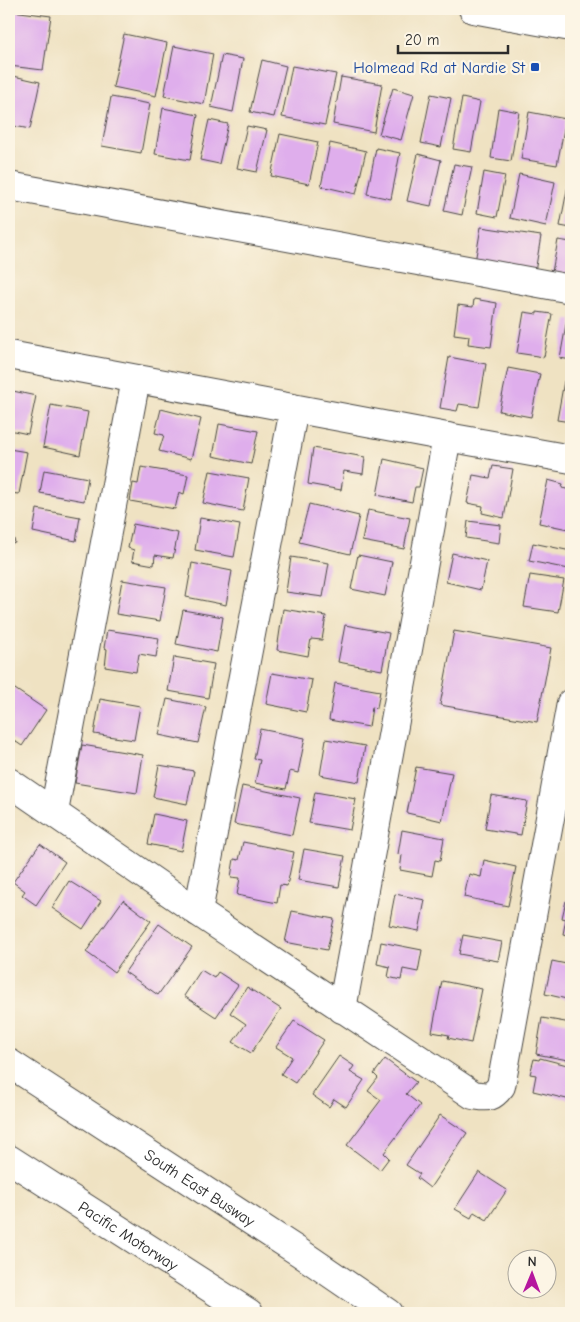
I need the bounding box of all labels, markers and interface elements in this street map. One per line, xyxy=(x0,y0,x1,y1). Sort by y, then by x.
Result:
scale bar xyxy=(398,22,508,54)
text: 20 m xyxy=(405,31,439,49)
place label: Holmead Rd at Nardie St xyxy=(353,59,525,77)
marker: Holmead Rd at Nardie St xyxy=(529,61,541,73)
street label: South East Busway xyxy=(141,1146,259,1231)
street label: Pacific Motorway xyxy=(75,1198,182,1275)
north arrow xyxy=(508,1250,558,1300)
text: N xyxy=(528,1253,537,1270)

